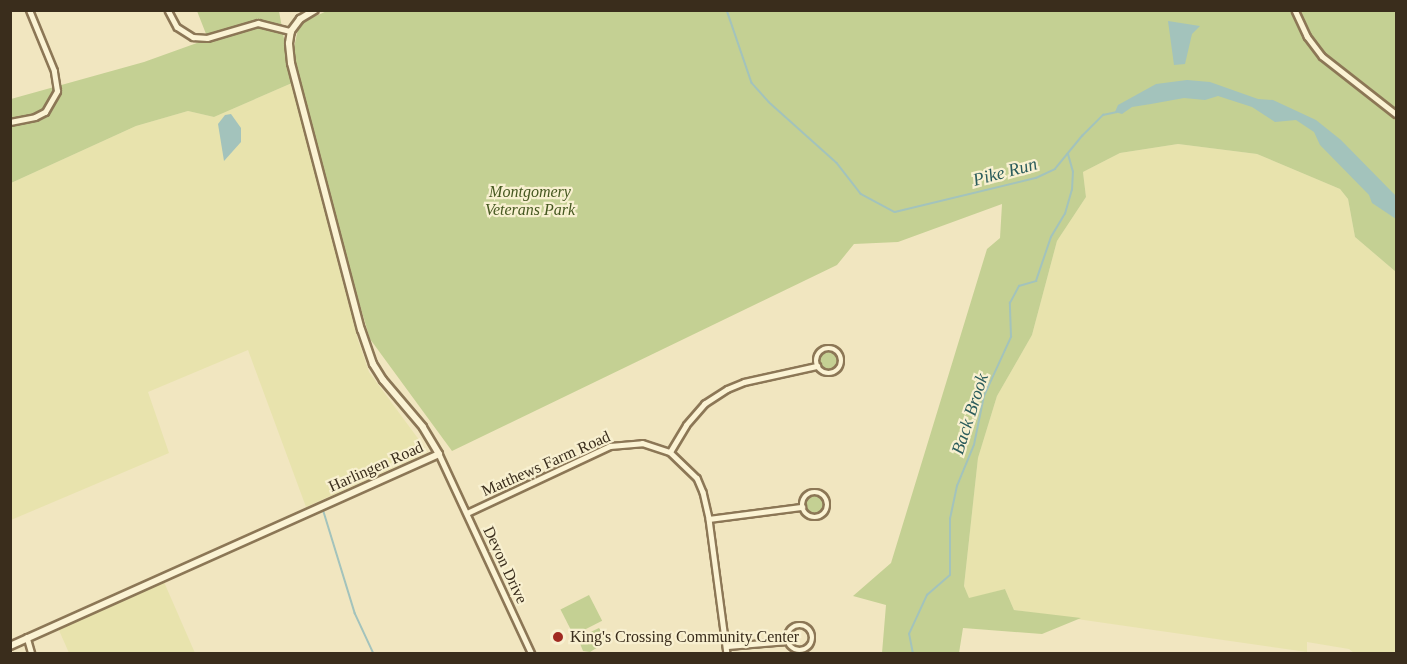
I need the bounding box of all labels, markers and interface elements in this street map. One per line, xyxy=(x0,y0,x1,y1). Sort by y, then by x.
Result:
water label: Pike Run xyxy=(971,153,1039,191)
park label: Montgomery Veterans Park xyxy=(485,182,575,220)
water label: Back Brook xyxy=(947,371,993,457)
street label: Matthews Farm Road xyxy=(479,427,613,501)
street label: Harlingen Road xyxy=(326,438,426,496)
street label: Devon Drive xyxy=(479,523,531,607)
place label: King's Crossing Community Center xyxy=(570,627,799,647)
marker: King's Crossing Community Center xyxy=(551,630,565,644)

